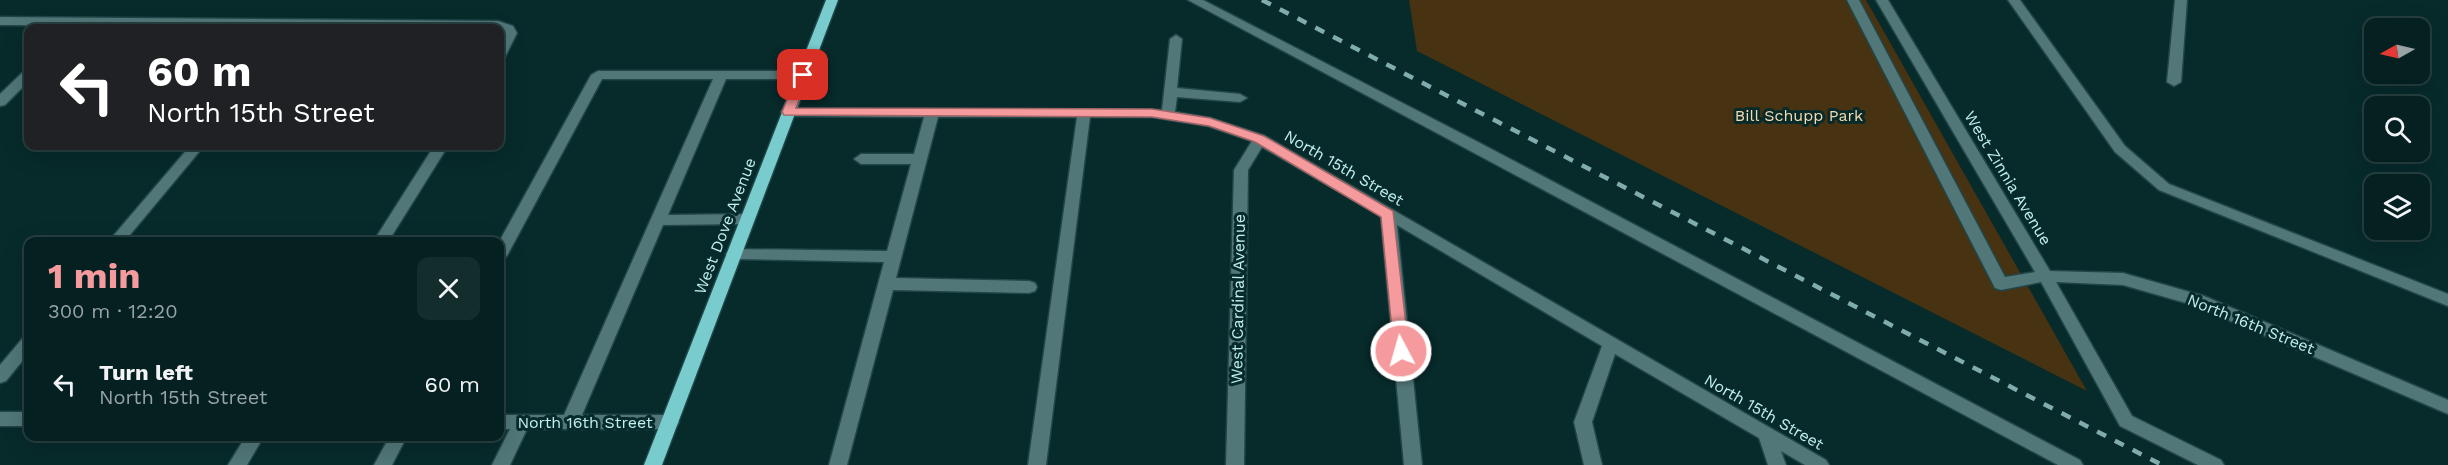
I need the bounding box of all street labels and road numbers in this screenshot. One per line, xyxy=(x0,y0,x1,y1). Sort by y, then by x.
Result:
street label: West Zinnia Avenue xyxy=(1960,107,2056,249)
street label: North 15th Street xyxy=(1281,126,1407,210)
street label: West Dove Avenue xyxy=(690,155,760,297)
street label: West Cardinal Avenue xyxy=(1227,214,1249,384)
street label: North 16th Street xyxy=(2185,290,2318,358)
street label: North 15th Street xyxy=(1701,370,1827,454)
street label: North 16th Street xyxy=(517,413,653,432)

